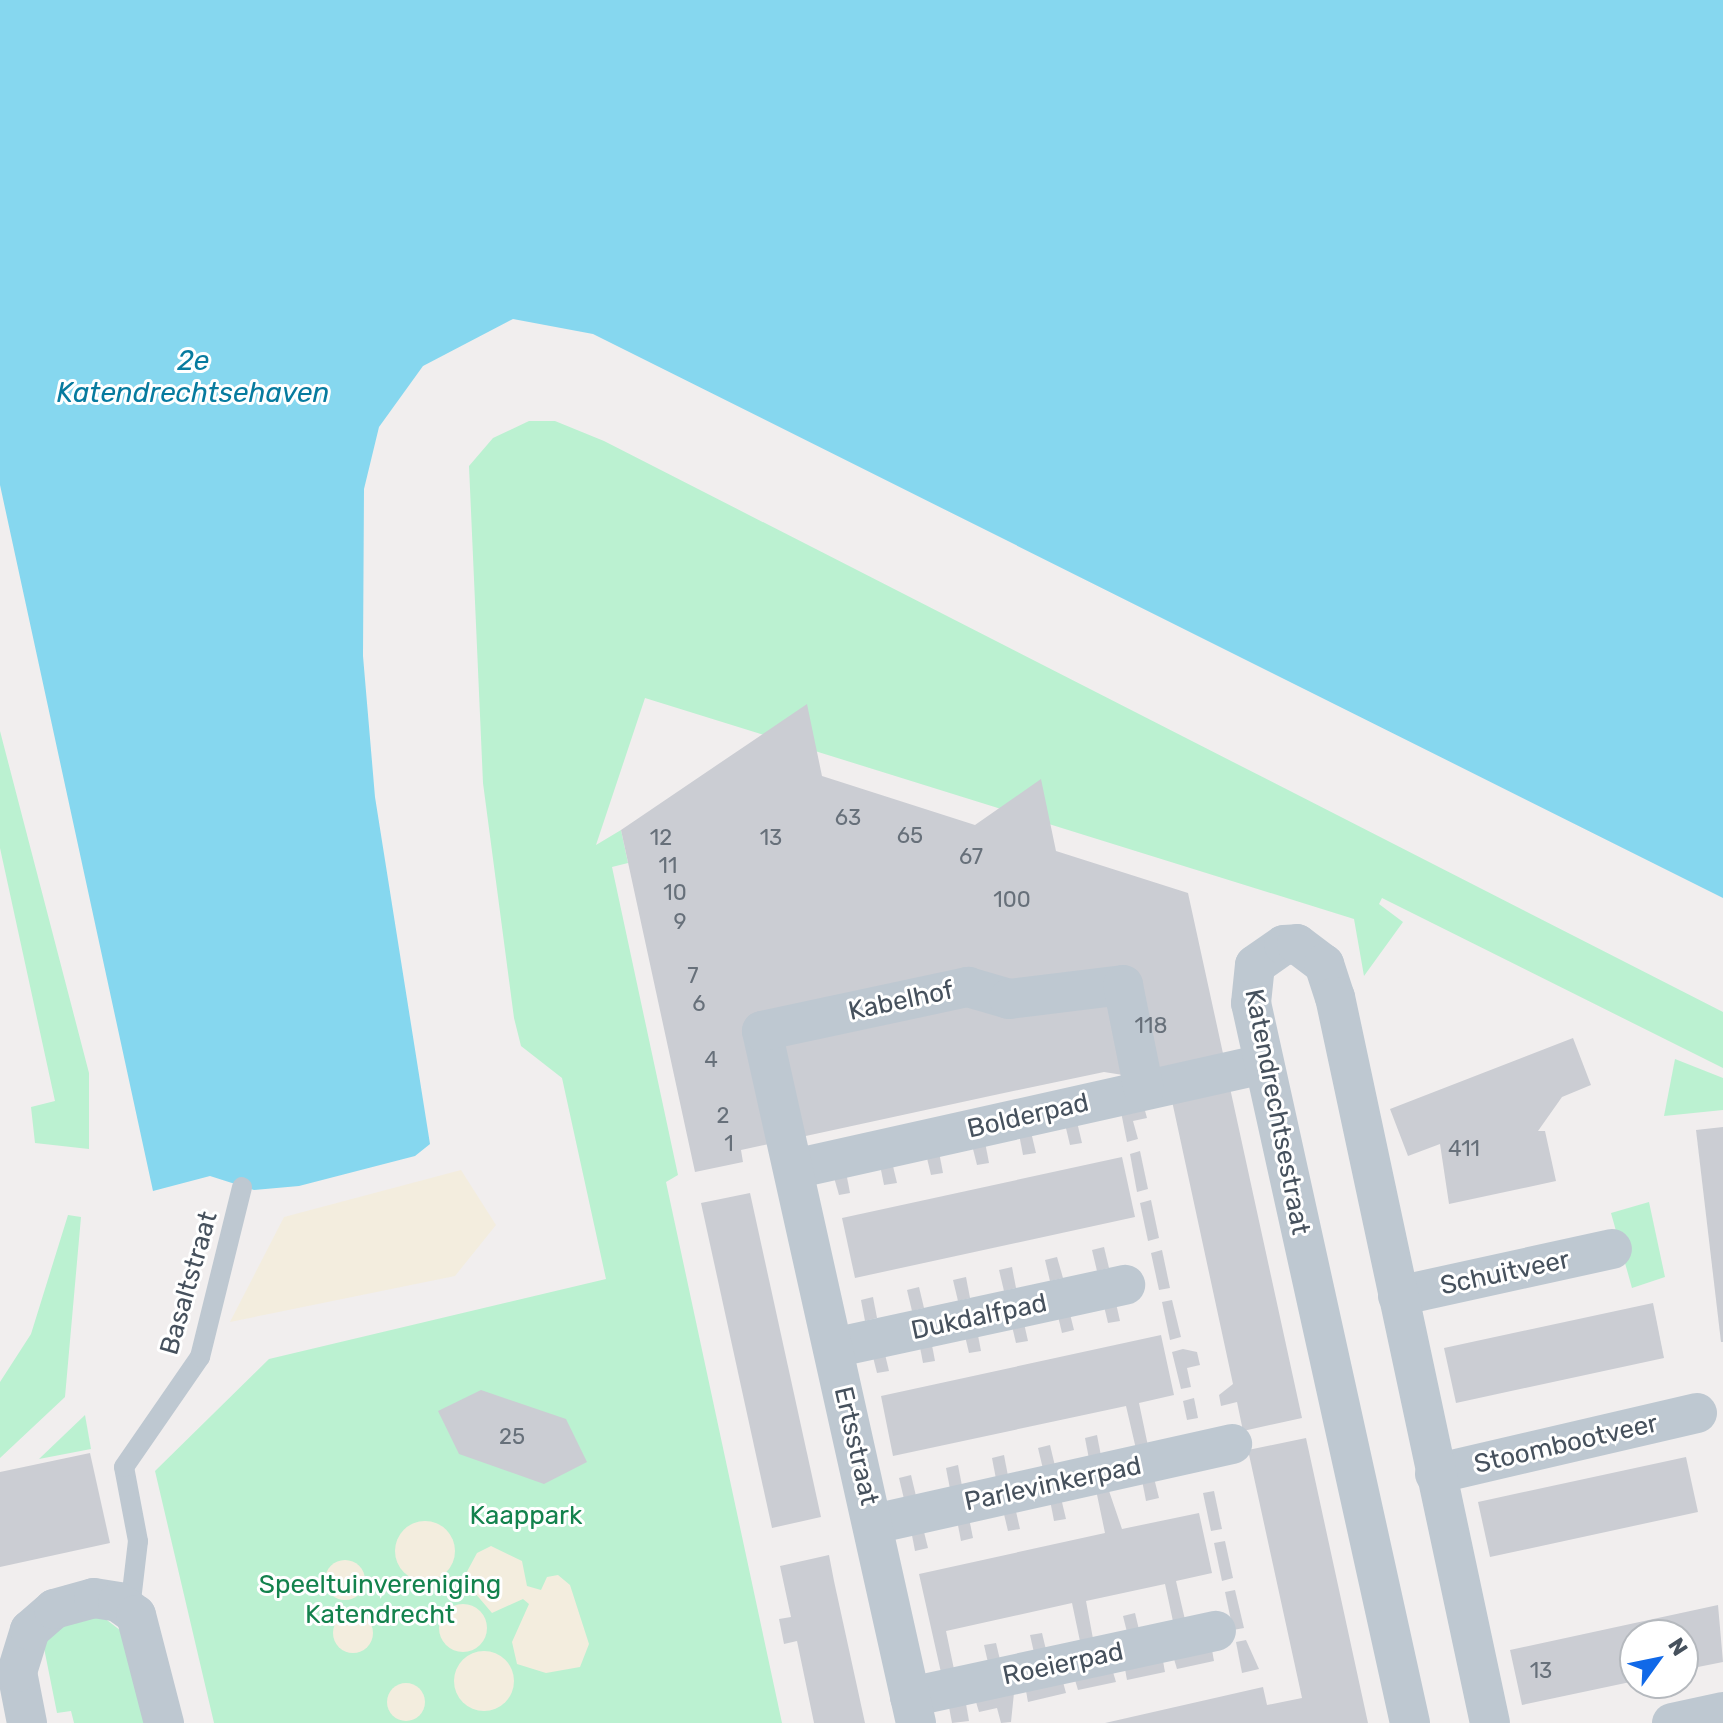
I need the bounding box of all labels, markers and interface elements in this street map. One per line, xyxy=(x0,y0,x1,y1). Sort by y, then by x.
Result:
water label: 2e Katendrechtsehaven xyxy=(57,344,329,410)
house number: 63 xyxy=(835,805,861,831)
house number: 65 xyxy=(897,823,923,849)
house number: 12 xyxy=(650,825,672,851)
house number: 13 xyxy=(760,825,782,851)
house number: 67 xyxy=(959,844,983,870)
house number: 11 xyxy=(659,853,677,879)
house number: 10 xyxy=(663,880,687,906)
house number: 100 xyxy=(993,887,1031,913)
house number: 9 xyxy=(673,909,687,935)
house number: 7 xyxy=(687,963,699,989)
street label: Kabelhof xyxy=(846,975,956,1027)
street label: Katendrechtsestraat xyxy=(1238,987,1316,1237)
house number: 6 xyxy=(692,991,706,1017)
house number: 118 xyxy=(1135,1013,1167,1039)
house number: 4 xyxy=(704,1047,718,1073)
street label: Bolderpad xyxy=(964,1087,1092,1145)
house number: 2 xyxy=(717,1103,729,1129)
house number: 1 xyxy=(724,1131,734,1157)
house number: 411 xyxy=(1448,1136,1480,1162)
street label: Basaltstraat xyxy=(154,1208,224,1358)
street label: Schuitveer xyxy=(1437,1244,1573,1302)
street label: Dukdalfpad xyxy=(908,1287,1050,1347)
street label: Ertsstraat xyxy=(827,1384,885,1508)
street label: Stoombootveer xyxy=(1471,1408,1661,1480)
house number: 25 xyxy=(499,1424,525,1450)
street label: Parlevinkerpad xyxy=(962,1450,1144,1518)
park label: Kaappark xyxy=(470,1500,582,1532)
park label: Speeltuinvereniging Katendrecht xyxy=(259,1569,501,1630)
north arrow xyxy=(1619,1619,1699,1699)
text: N xyxy=(1662,1633,1693,1661)
street label: Roeierpad xyxy=(1000,1636,1126,1692)
house number: 13 xyxy=(1530,1658,1552,1684)

